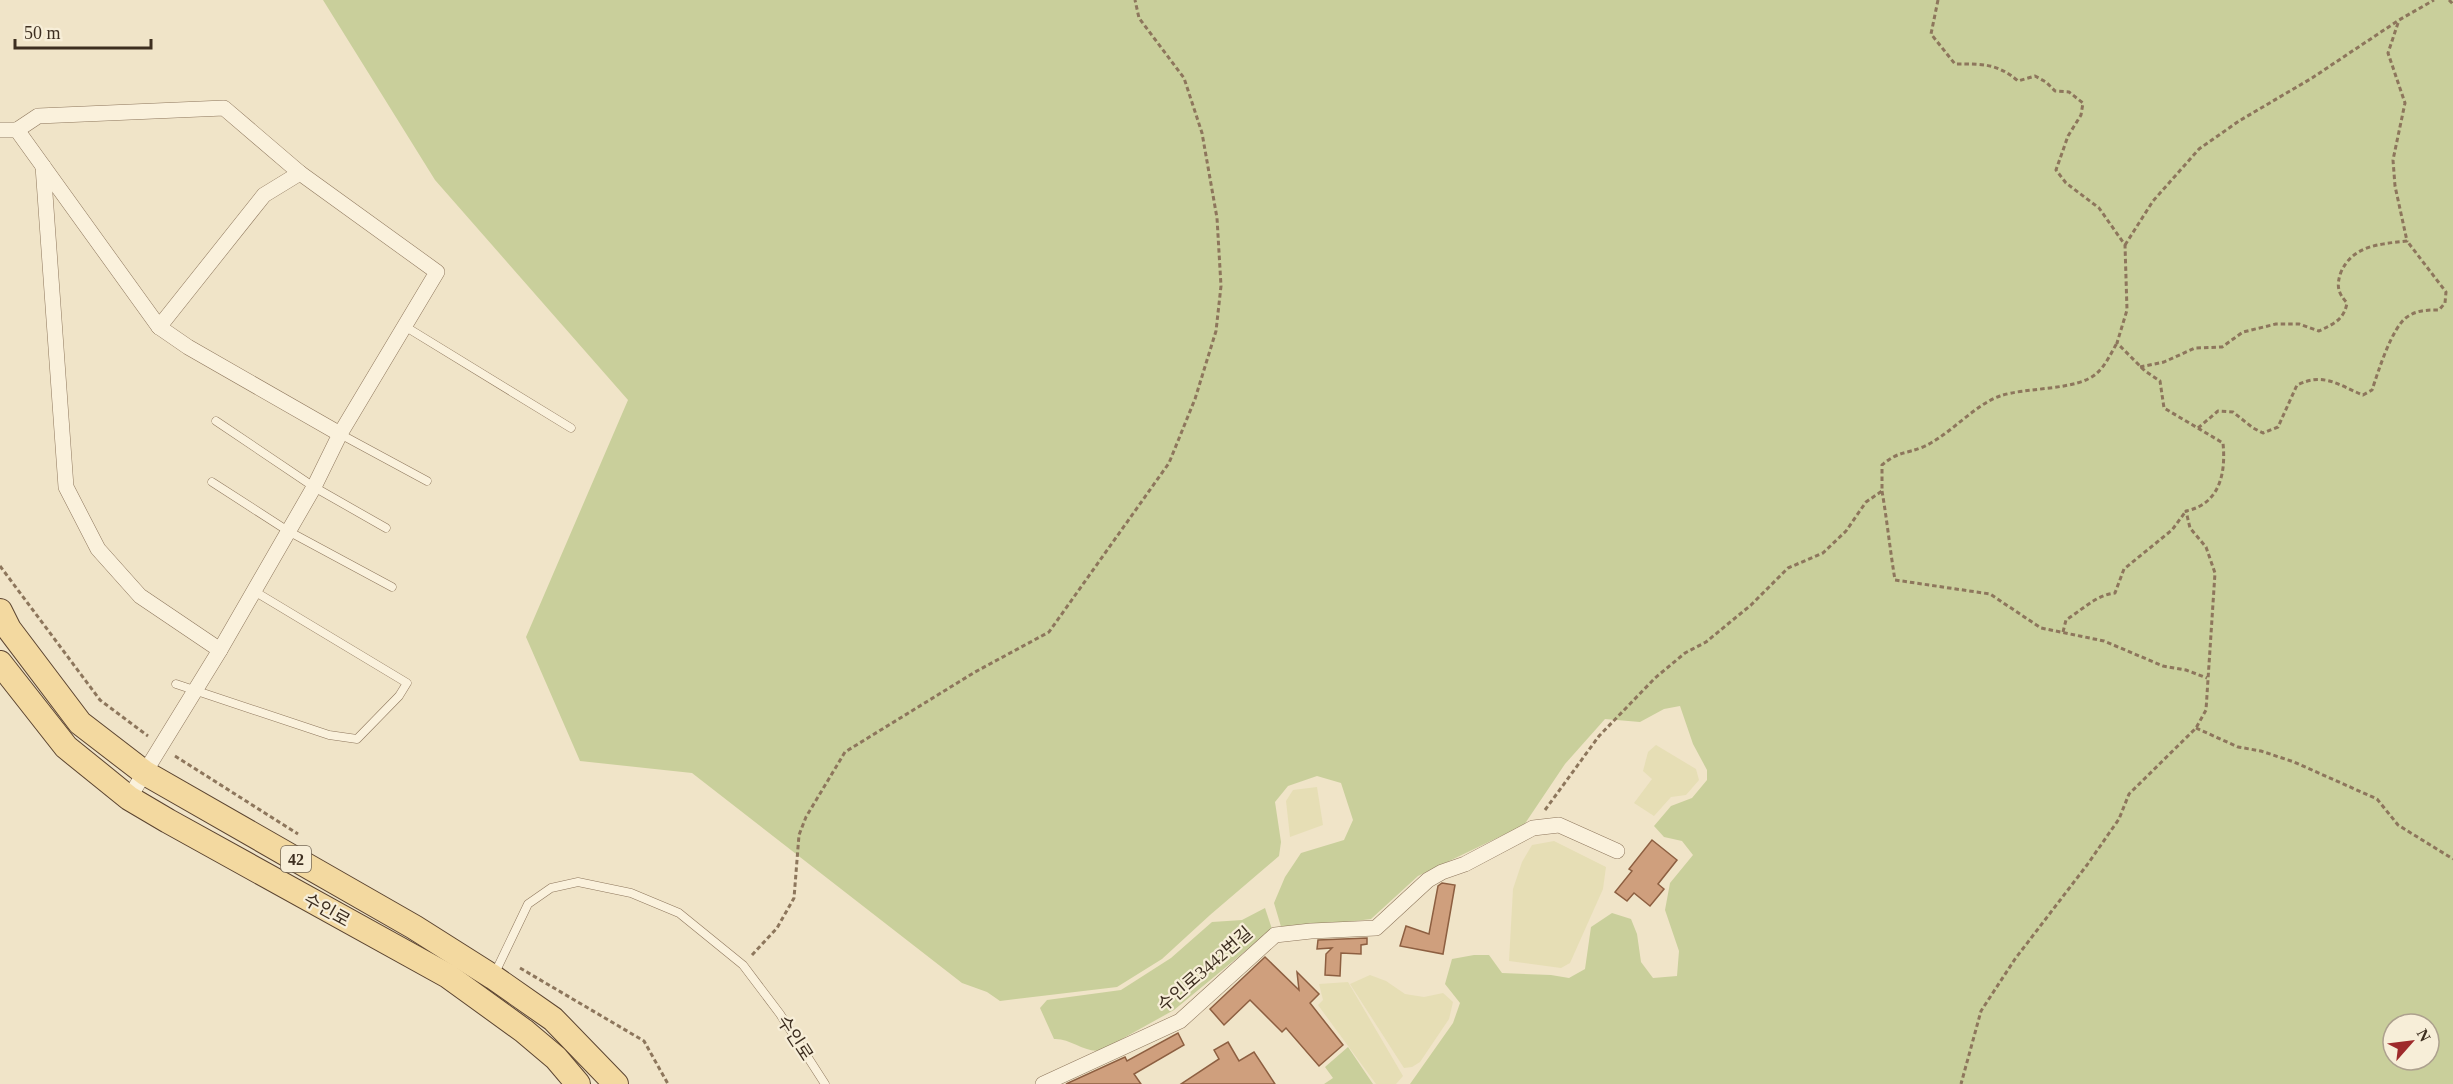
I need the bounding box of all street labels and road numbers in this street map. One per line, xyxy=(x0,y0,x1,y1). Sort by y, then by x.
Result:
road number: 42 xyxy=(281,846,311,872)
street label: 수인로 xyxy=(300,889,354,931)
street label: 수인로3442번길 xyxy=(1154,922,1256,1016)
street label: 수인로 xyxy=(773,1012,817,1064)

